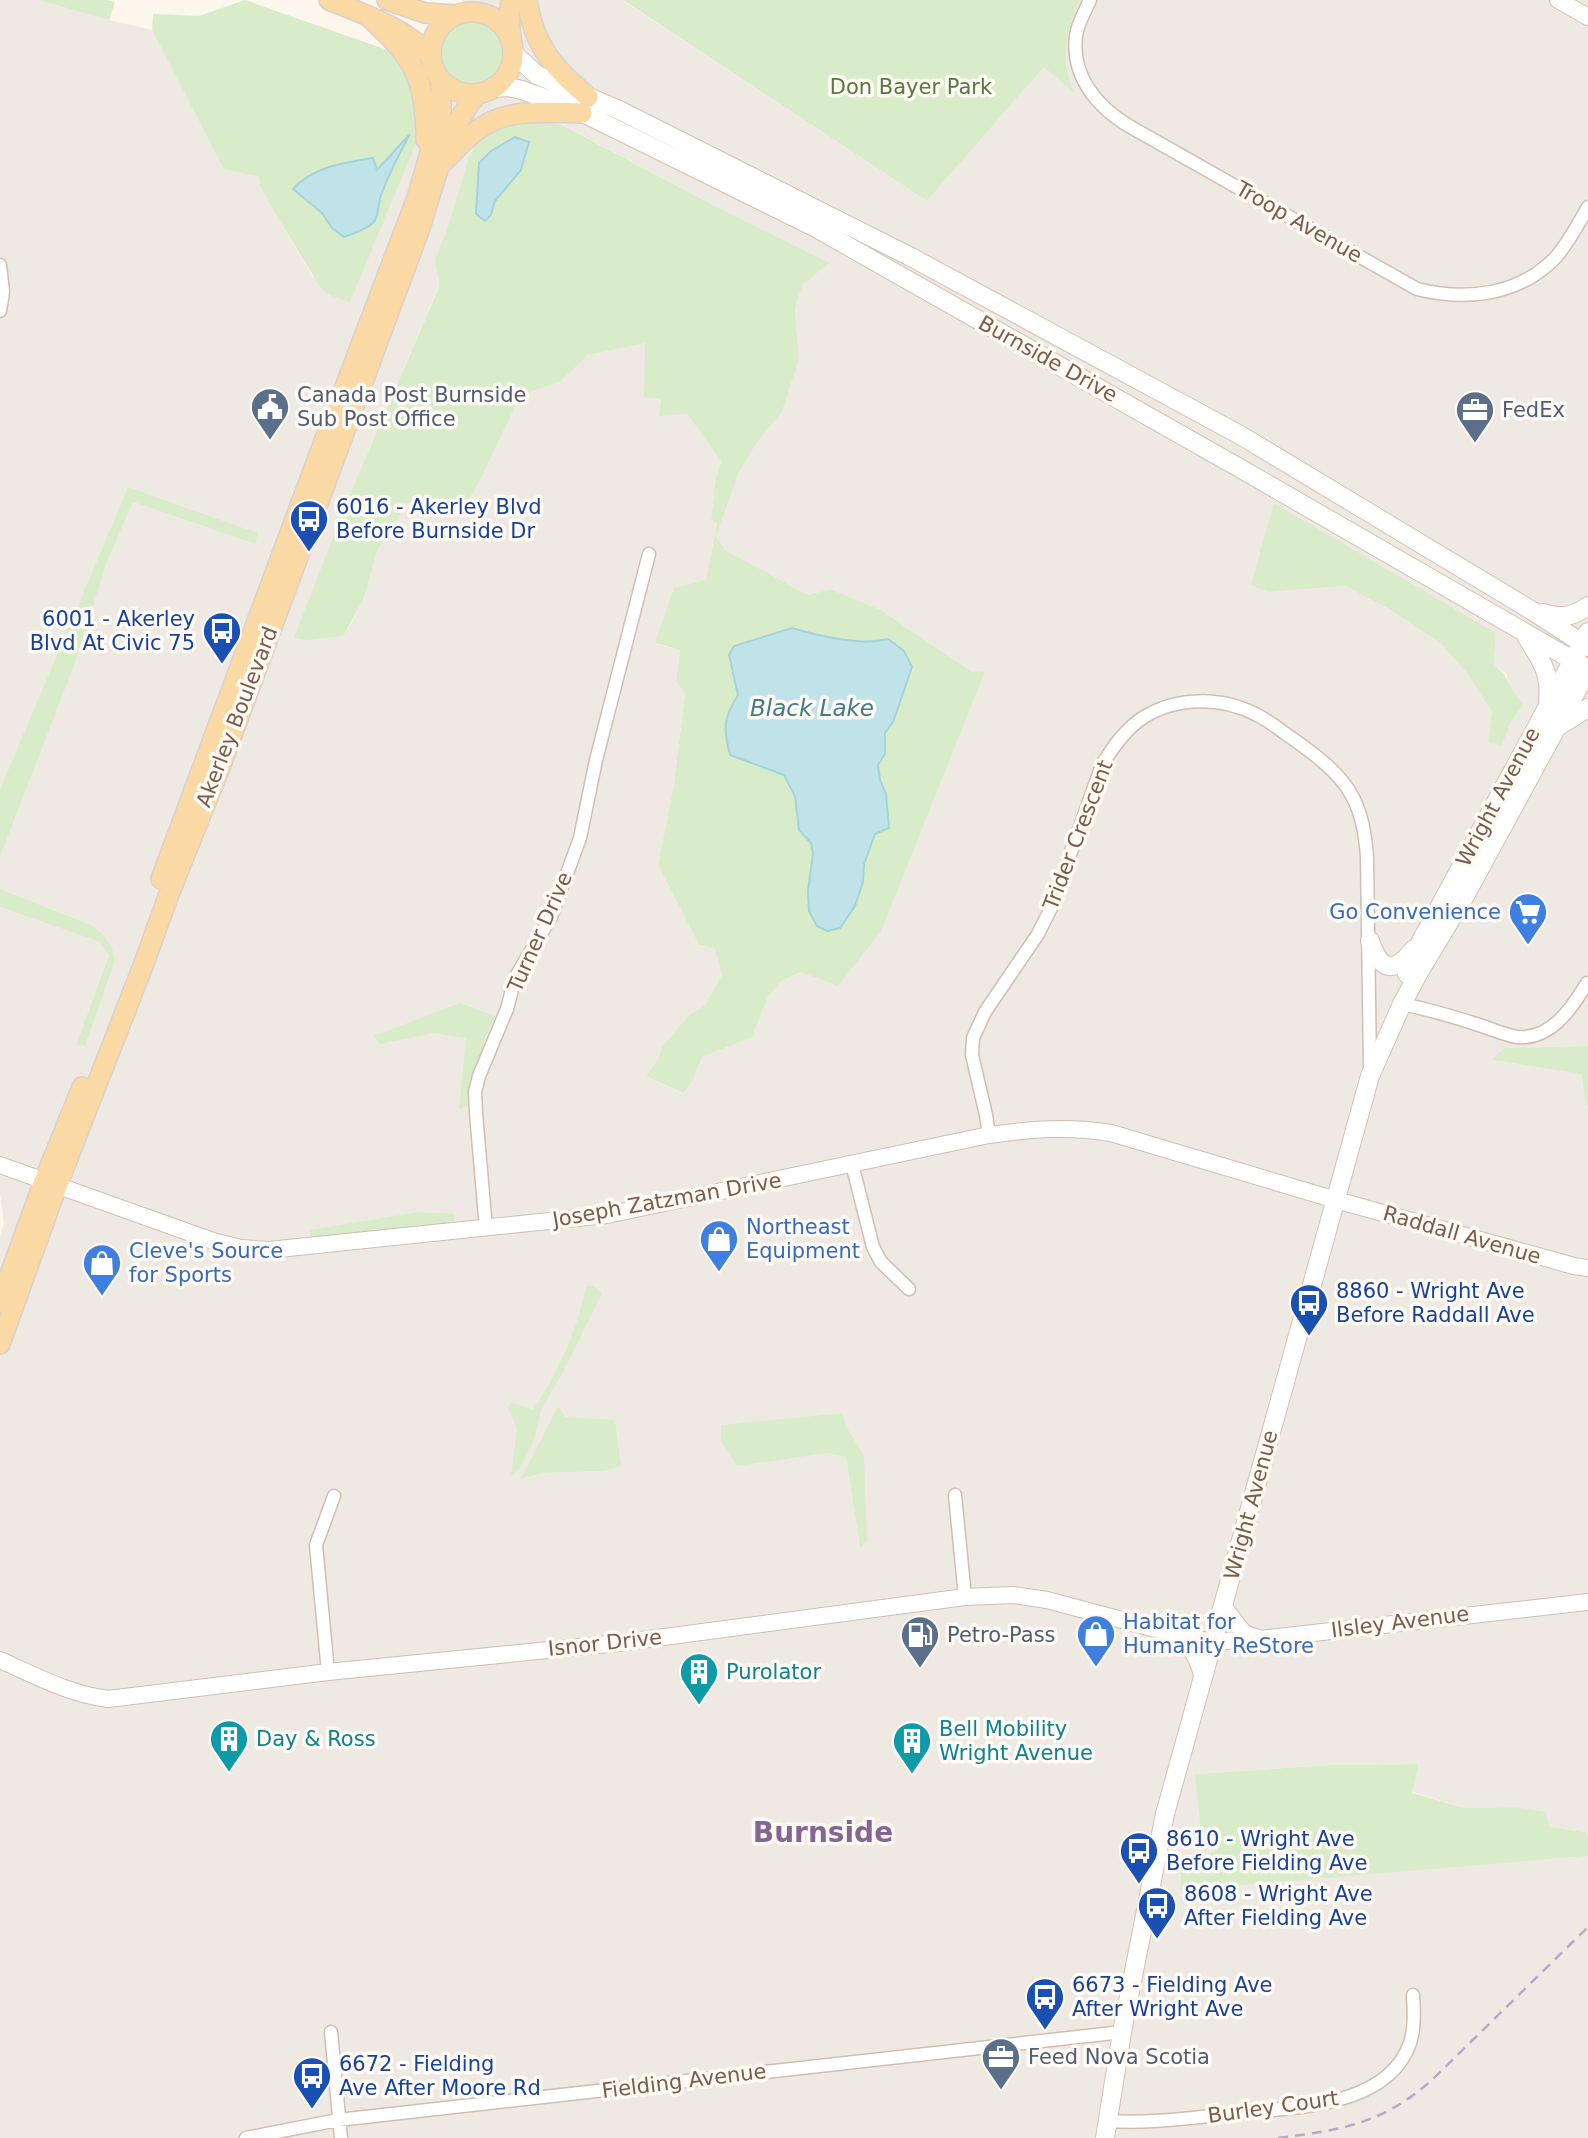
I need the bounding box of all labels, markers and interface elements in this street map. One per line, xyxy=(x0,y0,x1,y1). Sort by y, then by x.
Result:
park label: Don Bayer Park xyxy=(830,75,993,99)
street label: Troop Avenue xyxy=(1231,176,1366,268)
street label: Burnside Drive xyxy=(974,311,1122,407)
place label: Canada Post Burnside Sub Post Office xyxy=(297,383,527,431)
public building icon: Canada Post Burnside Sub Post Office xyxy=(249,386,291,441)
office icon: FedEx xyxy=(1454,389,1496,444)
place label: FedEx xyxy=(1502,398,1565,422)
place label: 6016 - Akerley Blvd Before Burnside Dr xyxy=(336,495,542,543)
bus stop icon: 6016 - Akerley Blvd Before Burnside Dr xyxy=(288,498,330,553)
place label: 6001 - Akerley Blvd At Civic 75 xyxy=(30,607,195,655)
bus stop icon: 6001 - Akerley Blvd At Civic 75 xyxy=(201,610,243,665)
street label: Akerley Boulevard xyxy=(192,623,282,811)
water label: Black Lake xyxy=(750,695,874,721)
street label: Wright Avenue xyxy=(1451,723,1545,871)
street label: Trider Crescent xyxy=(1038,757,1118,914)
street label: Turner Drive xyxy=(502,868,577,997)
supermarket icon: Go Convenience xyxy=(1507,891,1549,946)
place label: Go Convenience xyxy=(1329,900,1501,924)
street label: Joseph Zatzman Drive xyxy=(549,1168,783,1232)
street label: Raddall Avenue xyxy=(1380,1201,1544,1269)
place label: Northeast Equipment xyxy=(746,1215,860,1263)
shop icon: Northeast Equipment xyxy=(698,1218,740,1273)
place label: Cleve's Source for Sports xyxy=(129,1239,283,1287)
shop icon: Cleve's Source for Sports xyxy=(81,1242,123,1297)
place label: 8860 - Wright Ave Before Raddall Ave xyxy=(1336,1279,1535,1327)
bus stop icon: 8860 - Wright Ave Before Raddall Ave xyxy=(1288,1282,1330,1337)
street label: Wright Avenue xyxy=(1219,1428,1283,1582)
street label: Ilsley Avenue xyxy=(1330,1602,1470,1642)
place label: Habitat for Humanity ReStore xyxy=(1123,1610,1314,1658)
shop icon: Habitat for Humanity ReStore xyxy=(1075,1613,1117,1668)
fuel station icon: Petro-Pass xyxy=(899,1614,941,1669)
place label: Petro-Pass xyxy=(947,1623,1056,1647)
street label: Isnor Drive xyxy=(547,1625,663,1661)
building icon: Purolator xyxy=(678,1651,720,1706)
place label: Purolator xyxy=(726,1660,821,1684)
place label: Bell Mobility Wright Avenue xyxy=(939,1717,1093,1765)
building icon: Day & Ross xyxy=(208,1718,250,1773)
building icon: Bell Mobility Wright Avenue xyxy=(891,1720,933,1775)
place label: Day & Ross xyxy=(256,1727,376,1751)
district label: Burnside xyxy=(753,1816,893,1849)
place label: 8610 - Wright Ave Before Fielding Ave xyxy=(1166,1827,1367,1875)
bus stop icon: 8610 - Wright Ave Before Fielding Ave xyxy=(1118,1830,1160,1885)
place label: 8608 - Wright Ave After Fielding Ave xyxy=(1184,1882,1373,1930)
bus stop icon: 8608 - Wright Ave After Fielding Ave xyxy=(1136,1885,1178,1940)
place label: 6673 - Fielding Ave After Wright Ave xyxy=(1072,1973,1272,2021)
bus stop icon: 6673 - Fielding Ave After Wright Ave xyxy=(1024,1976,1066,2031)
office icon: Feed Nova Scotia xyxy=(980,2036,1022,2091)
place label: Feed Nova Scotia xyxy=(1028,2045,1210,2069)
place label: 6672 - Fielding Ave After Moore Rd xyxy=(339,2052,541,2100)
bus stop icon: 6672 - Fielding Ave After Moore Rd xyxy=(291,2055,333,2110)
street label: Fielding Avenue xyxy=(600,2059,768,2103)
street label: Burley Court xyxy=(1206,2086,1340,2128)

